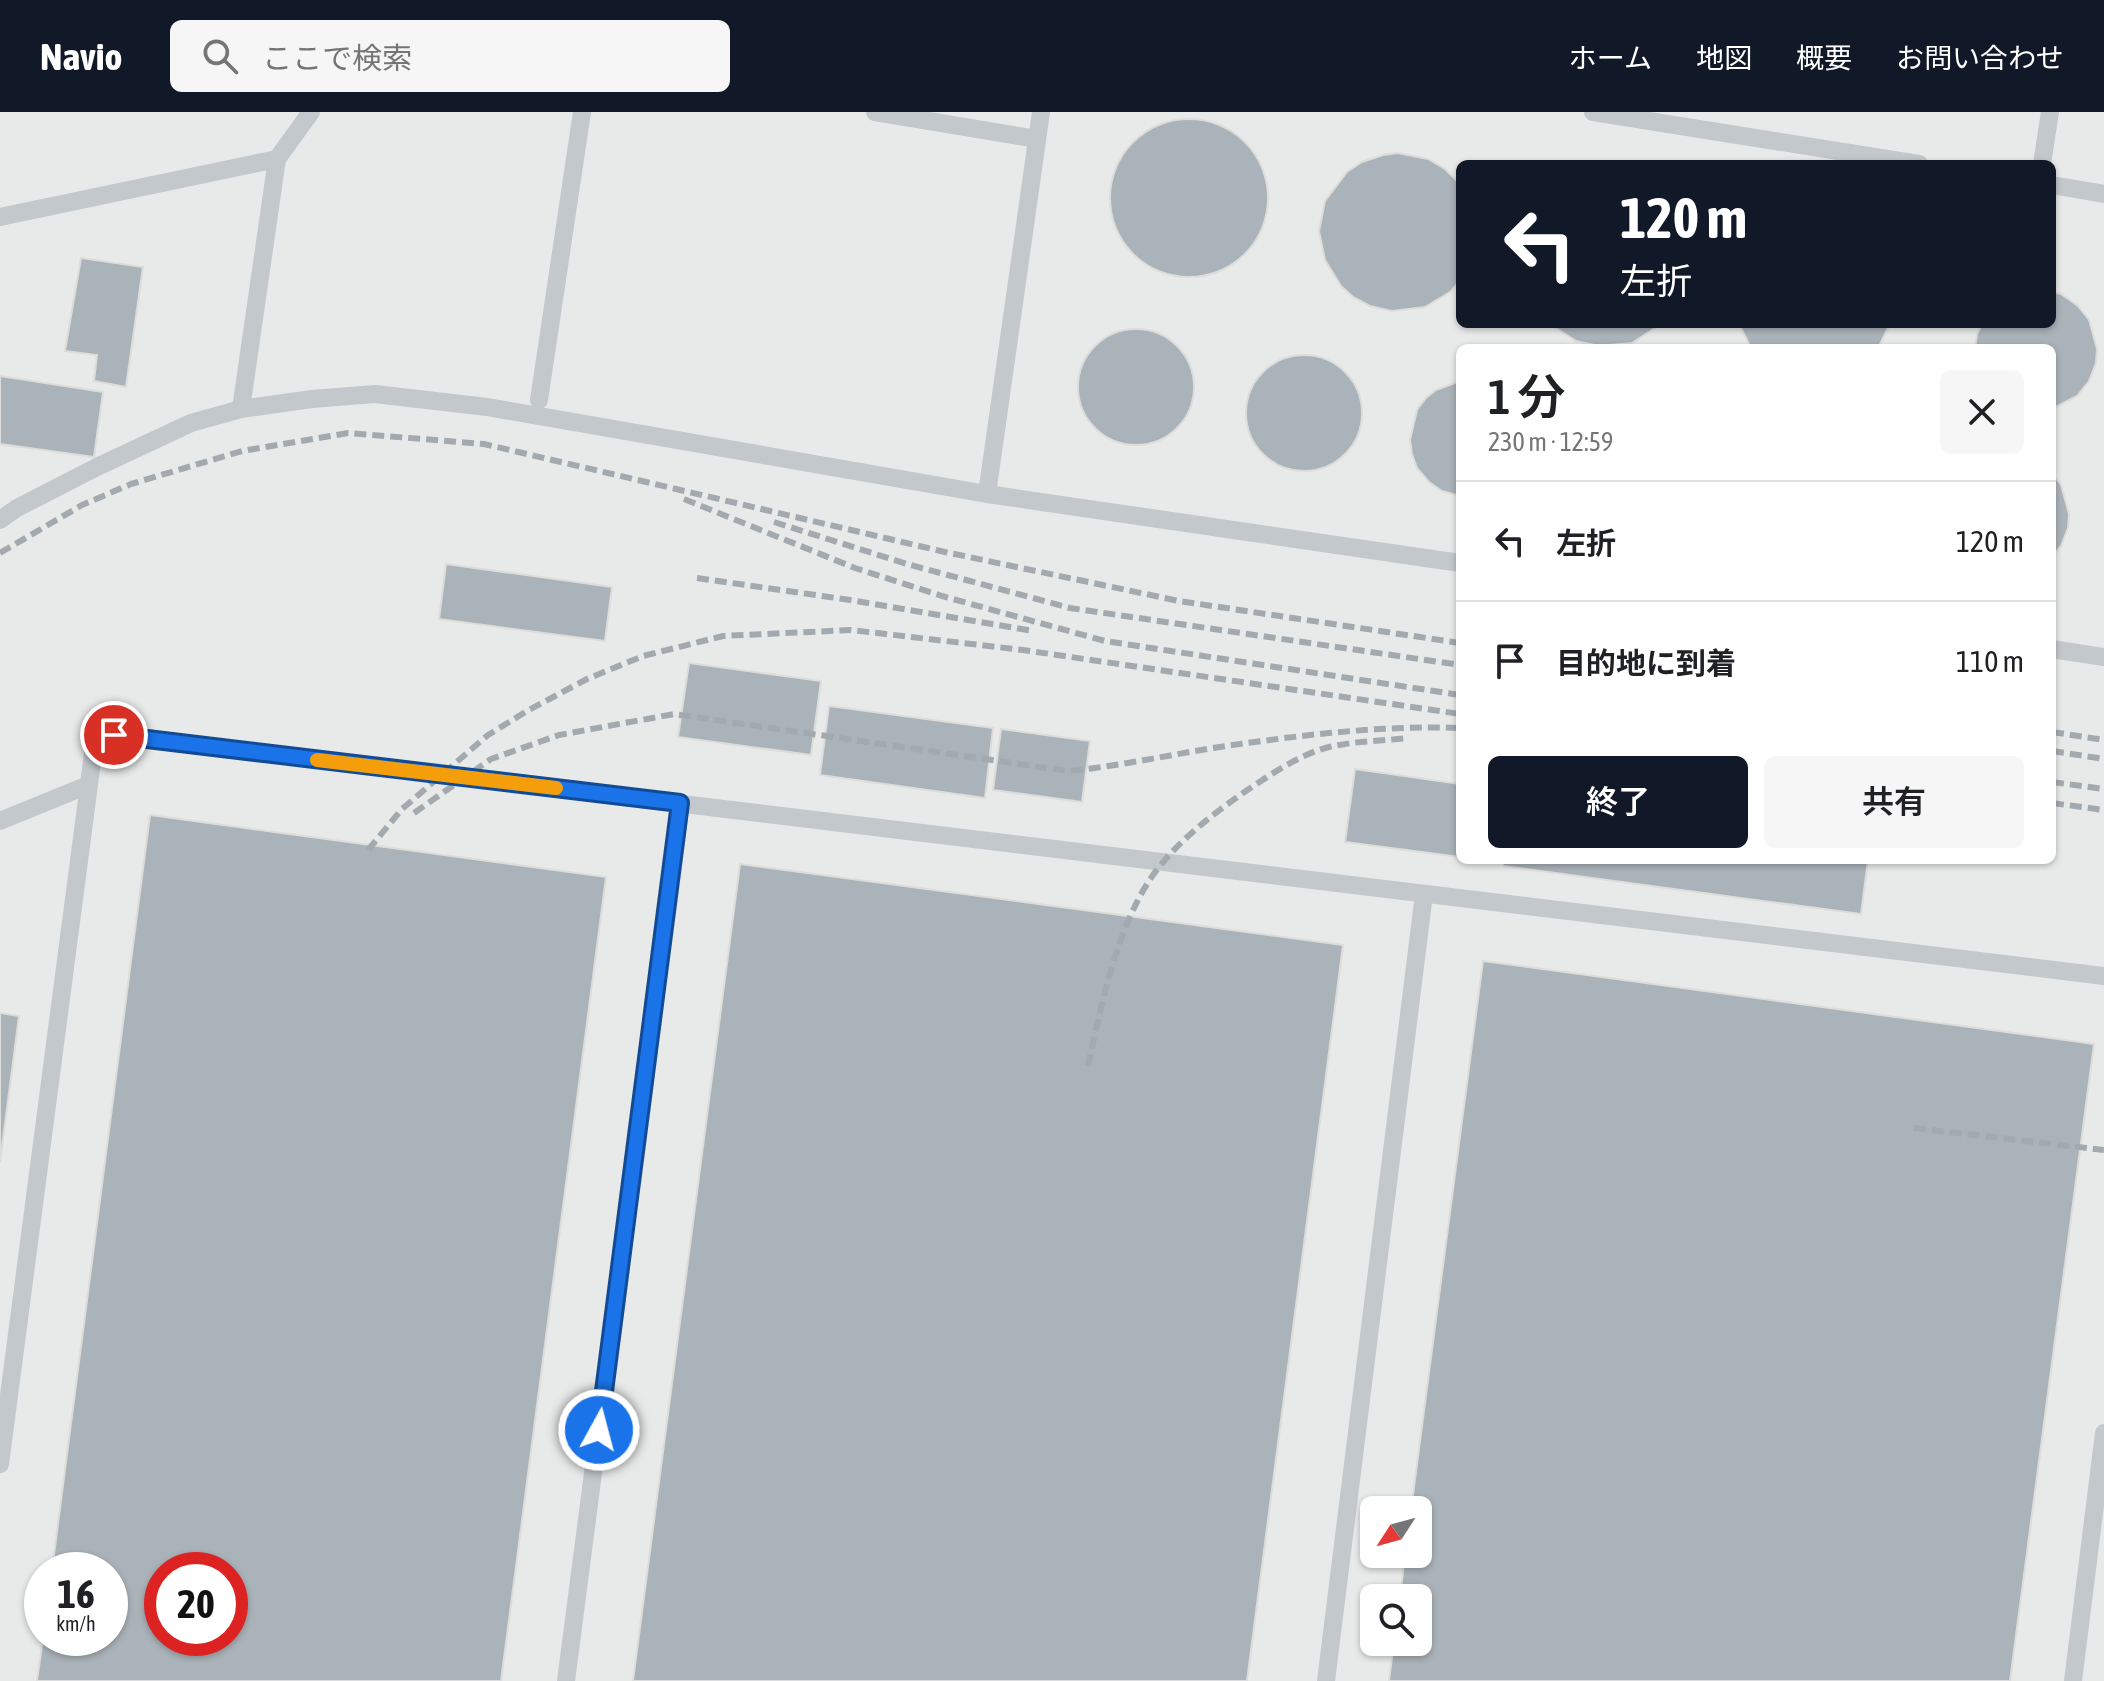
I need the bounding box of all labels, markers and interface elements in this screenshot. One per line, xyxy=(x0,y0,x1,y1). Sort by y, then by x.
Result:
search box xyxy=(170,20,730,92)
icon: search xyxy=(198,34,242,78)
text: Navio xyxy=(40,35,122,78)
text: ここで検索 xyxy=(262,41,412,75)
text: ホーム xyxy=(1569,42,1652,74)
text: 地図 xyxy=(1696,42,1752,74)
text: 概要 xyxy=(1796,42,1852,74)
text: お問い合わせ xyxy=(1896,42,2064,74)
text: 120 m xyxy=(1620,186,1747,250)
icon: left xyxy=(1488,192,1592,296)
text: 左折 xyxy=(1620,260,1692,302)
text: 1 分 xyxy=(1488,369,1565,424)
button: close xyxy=(1940,370,2024,454)
text: 230 m · 12:59 xyxy=(1488,427,1613,457)
icon: left xyxy=(1488,519,1532,563)
text: 120 m xyxy=(1956,524,2024,558)
text: 左折 xyxy=(1556,526,1616,560)
icon: arrive xyxy=(1488,639,1532,683)
text: 110 m xyxy=(1956,644,2024,678)
text: 目的地に到着 xyxy=(1556,646,1736,680)
pin xyxy=(80,701,148,769)
icon: arrive xyxy=(92,713,136,757)
button: 終了 xyxy=(1488,756,1748,848)
button: 共有 xyxy=(1764,756,2024,848)
position arrow xyxy=(557,1388,641,1472)
north arrow xyxy=(1360,1496,1432,1568)
map controls xyxy=(1360,1496,1432,1656)
speed limit sign: 20 xyxy=(144,1552,248,1656)
text: 16 xyxy=(57,1571,95,1616)
button: search xyxy=(1360,1584,1432,1656)
text: km/h xyxy=(56,1612,96,1635)

